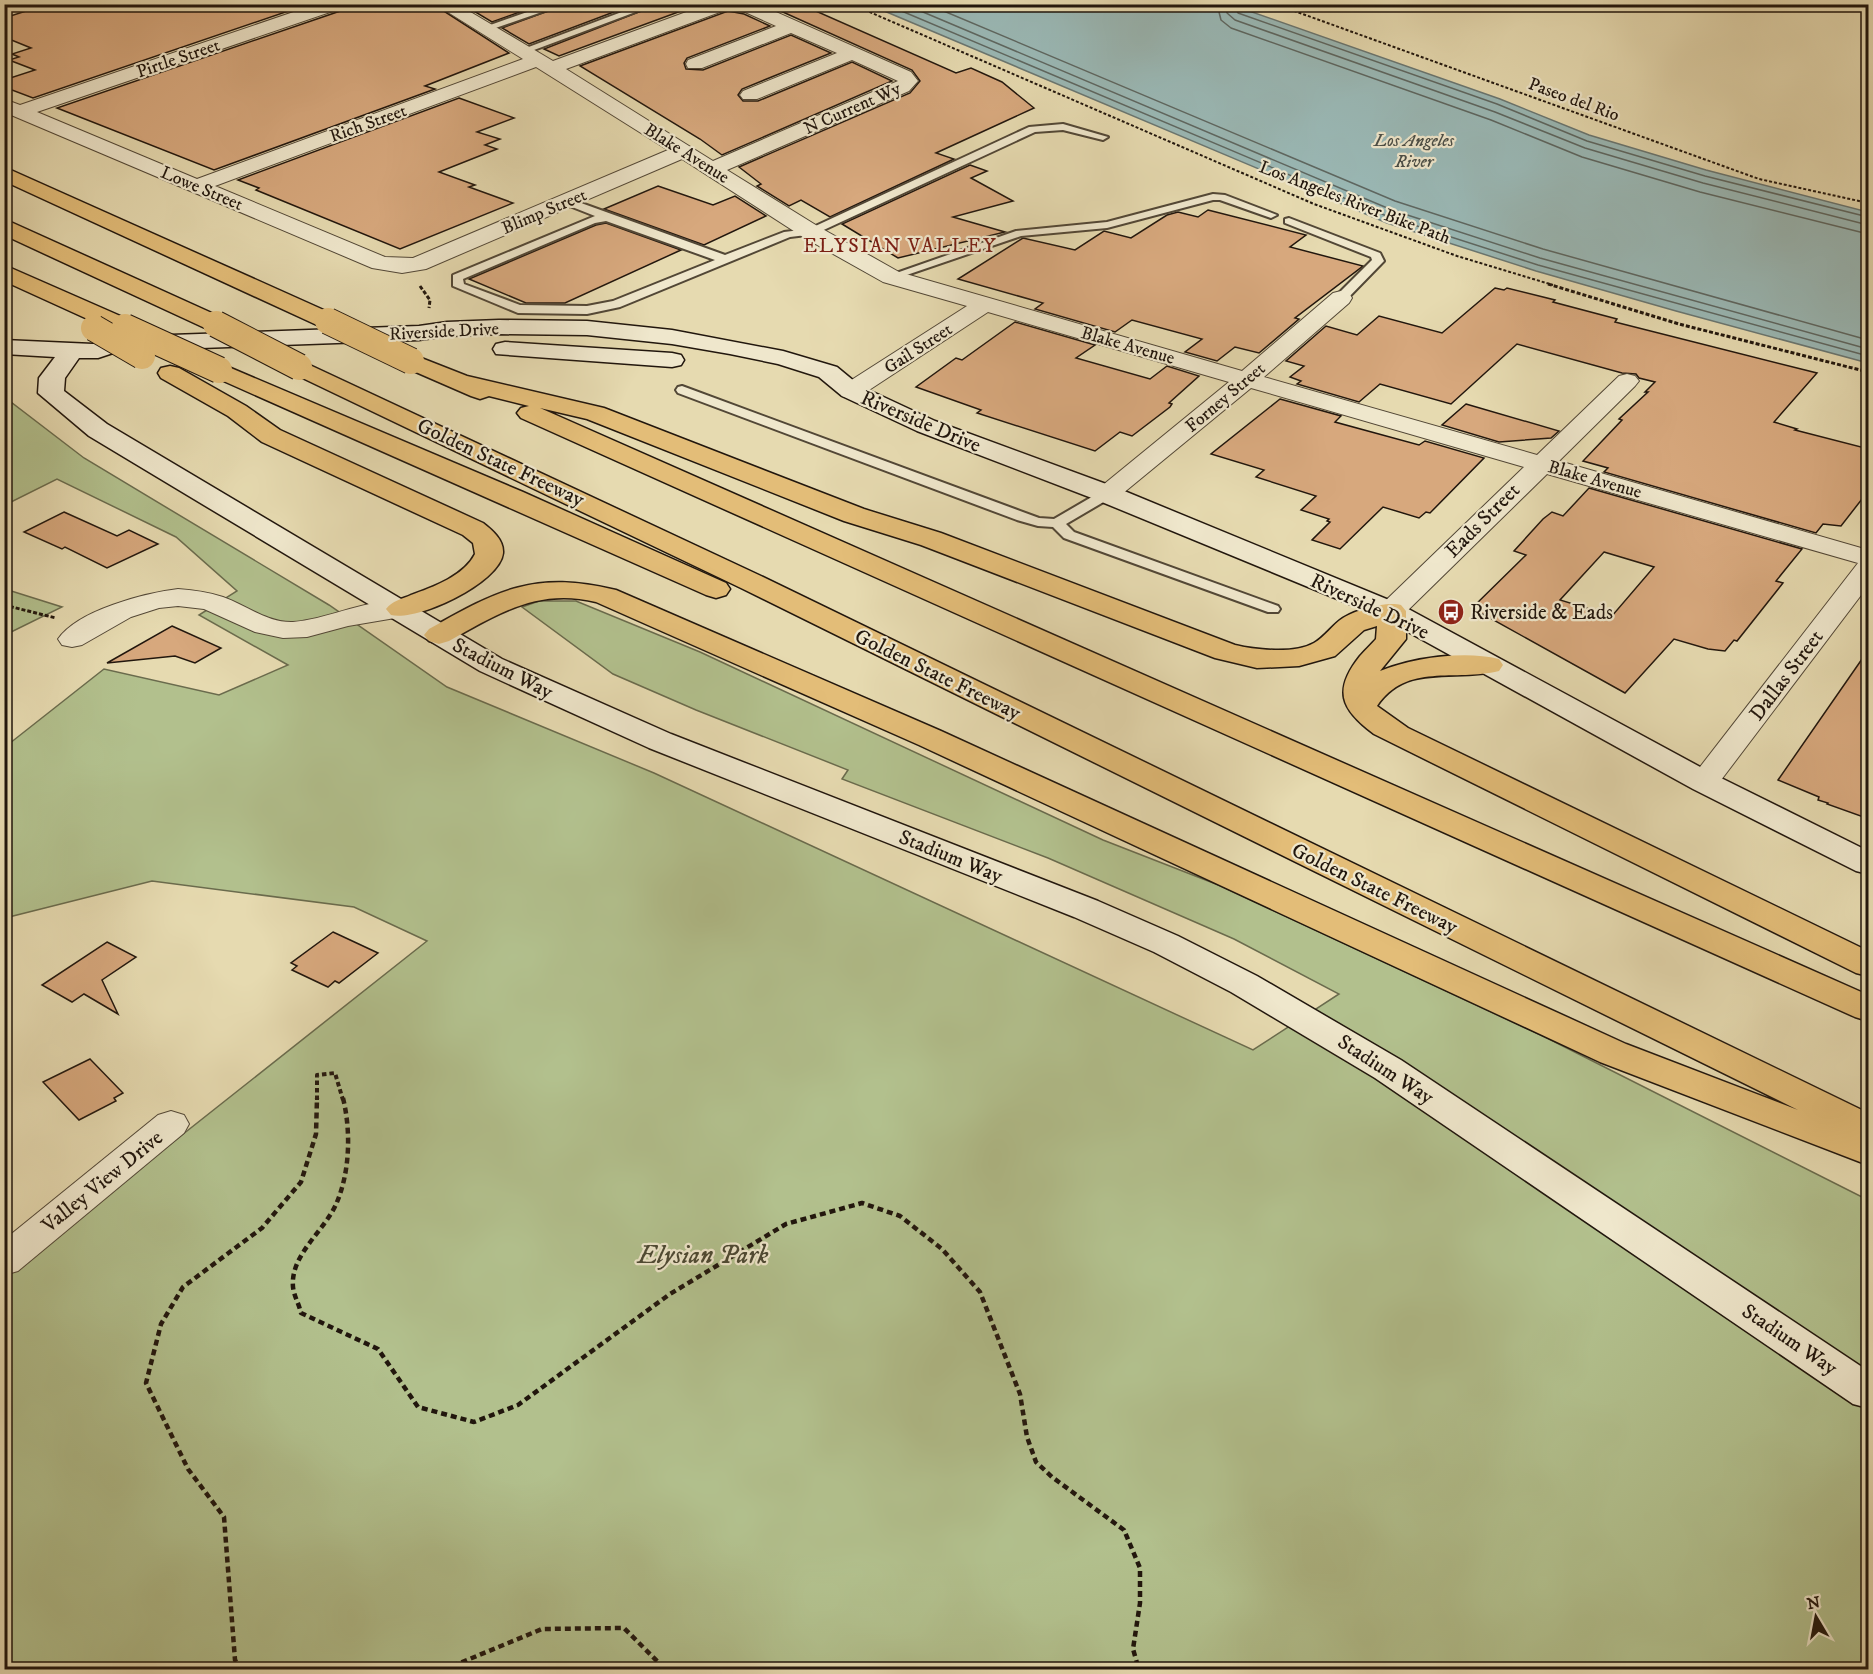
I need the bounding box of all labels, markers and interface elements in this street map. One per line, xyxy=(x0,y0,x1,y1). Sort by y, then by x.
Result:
street label: Pirtle Street xyxy=(134,34,223,83)
street label: Paseo del Rio xyxy=(1525,73,1622,127)
street label: N Current Wy xyxy=(801,78,905,140)
street label: Rich Street xyxy=(327,100,410,148)
street label: Blake Avenue xyxy=(640,119,733,189)
water label: Los Angeles River xyxy=(1373,130,1454,173)
street label: Los Angeles River Bike Path xyxy=(1256,156,1454,250)
street label: Lowe Street xyxy=(157,162,246,216)
street label: Blimp Street xyxy=(499,184,590,240)
district label: ELYSIAN VALLEY xyxy=(803,234,997,259)
street label: Riverside Drive xyxy=(389,318,499,346)
street label: Gail Street xyxy=(880,319,957,379)
street label: Blake Avenue xyxy=(1078,322,1177,370)
street label: Forney Street xyxy=(1181,358,1270,438)
street label: Riverside Drive xyxy=(857,385,985,459)
street label: Golden State Freeway xyxy=(413,413,589,513)
street label: Blake Avenue xyxy=(1545,456,1644,504)
street label: Eads Street xyxy=(1440,478,1526,564)
street label: Riverside Drive xyxy=(1306,568,1433,646)
bus stop icon: Riverside & Eads xyxy=(1436,597,1466,627)
place label: Riverside & Eads xyxy=(1470,600,1613,626)
street label: Golden State Freeway xyxy=(850,623,1026,727)
street label: Dallas Street xyxy=(1744,625,1830,726)
street label: Stadium Way xyxy=(448,632,558,706)
street label: Stadium Way xyxy=(895,824,1007,890)
street label: Golden State Freeway xyxy=(1287,837,1463,941)
street label: Stadium Way xyxy=(1332,1029,1439,1111)
street label: Valley View Drive xyxy=(36,1125,169,1239)
park label: Elysian Park xyxy=(636,1239,768,1272)
street label: Stadium Way xyxy=(1737,1298,1843,1382)
north arrow xyxy=(1786,1587,1846,1647)
text: N xyxy=(1805,1592,1822,1614)

